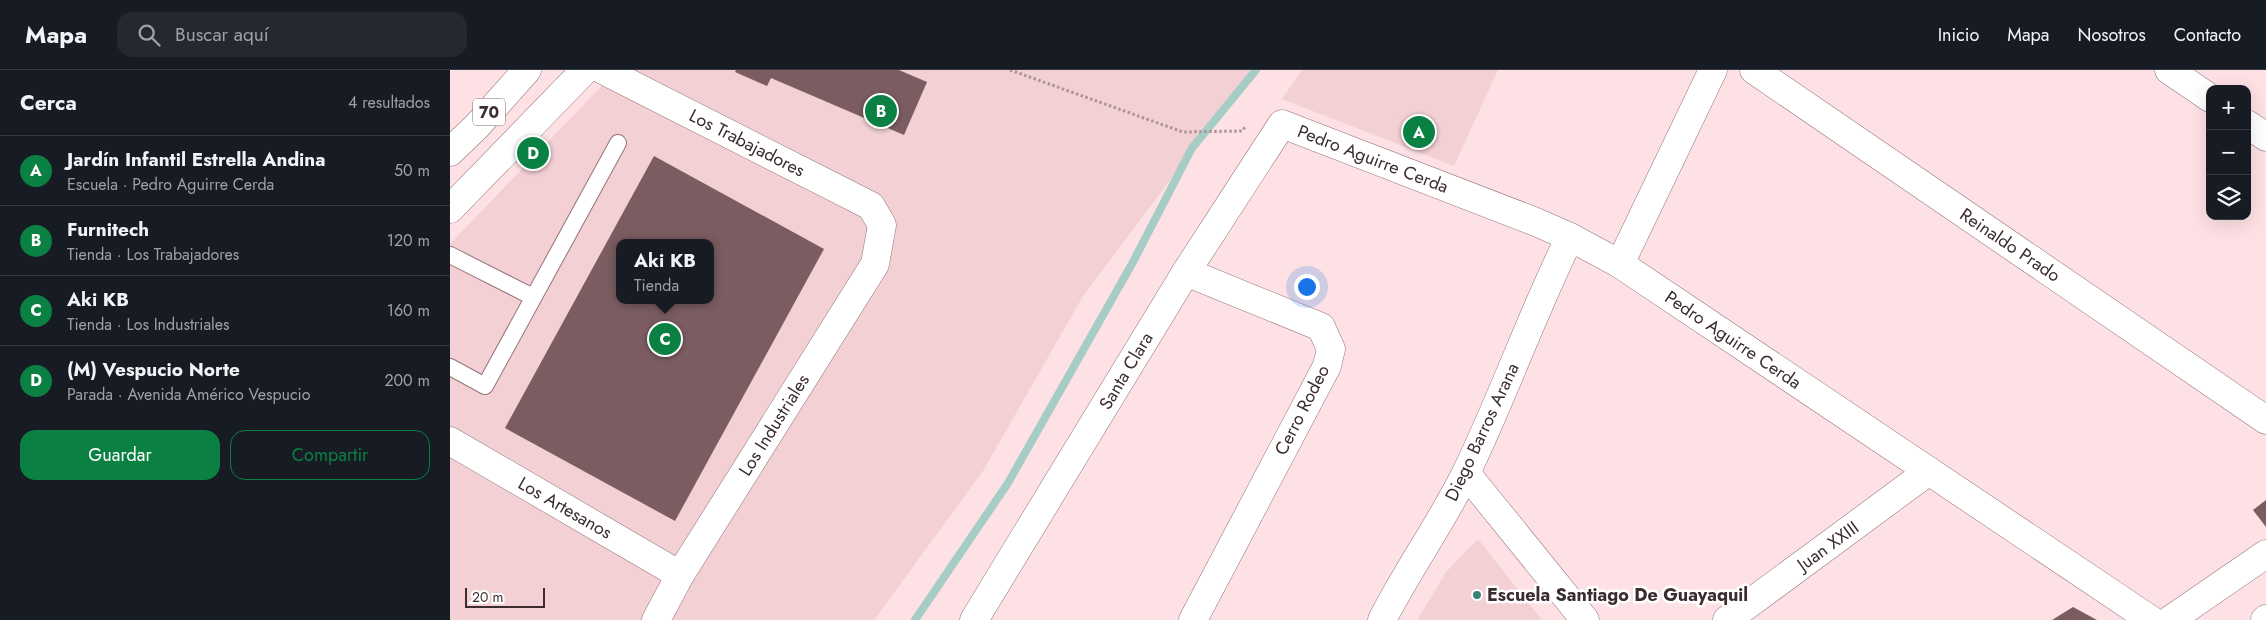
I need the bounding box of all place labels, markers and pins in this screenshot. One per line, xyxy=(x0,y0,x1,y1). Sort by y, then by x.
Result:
pin: B xyxy=(865,92,897,130)
pin: A xyxy=(1403,113,1435,151)
pin: D xyxy=(517,134,549,172)
pin: C xyxy=(649,320,681,358)
place label: Escuela Santiago De Guayaquil xyxy=(1487,582,1748,608)
marker: Escuela Santiago De Guayaquil xyxy=(1471,589,1483,601)

